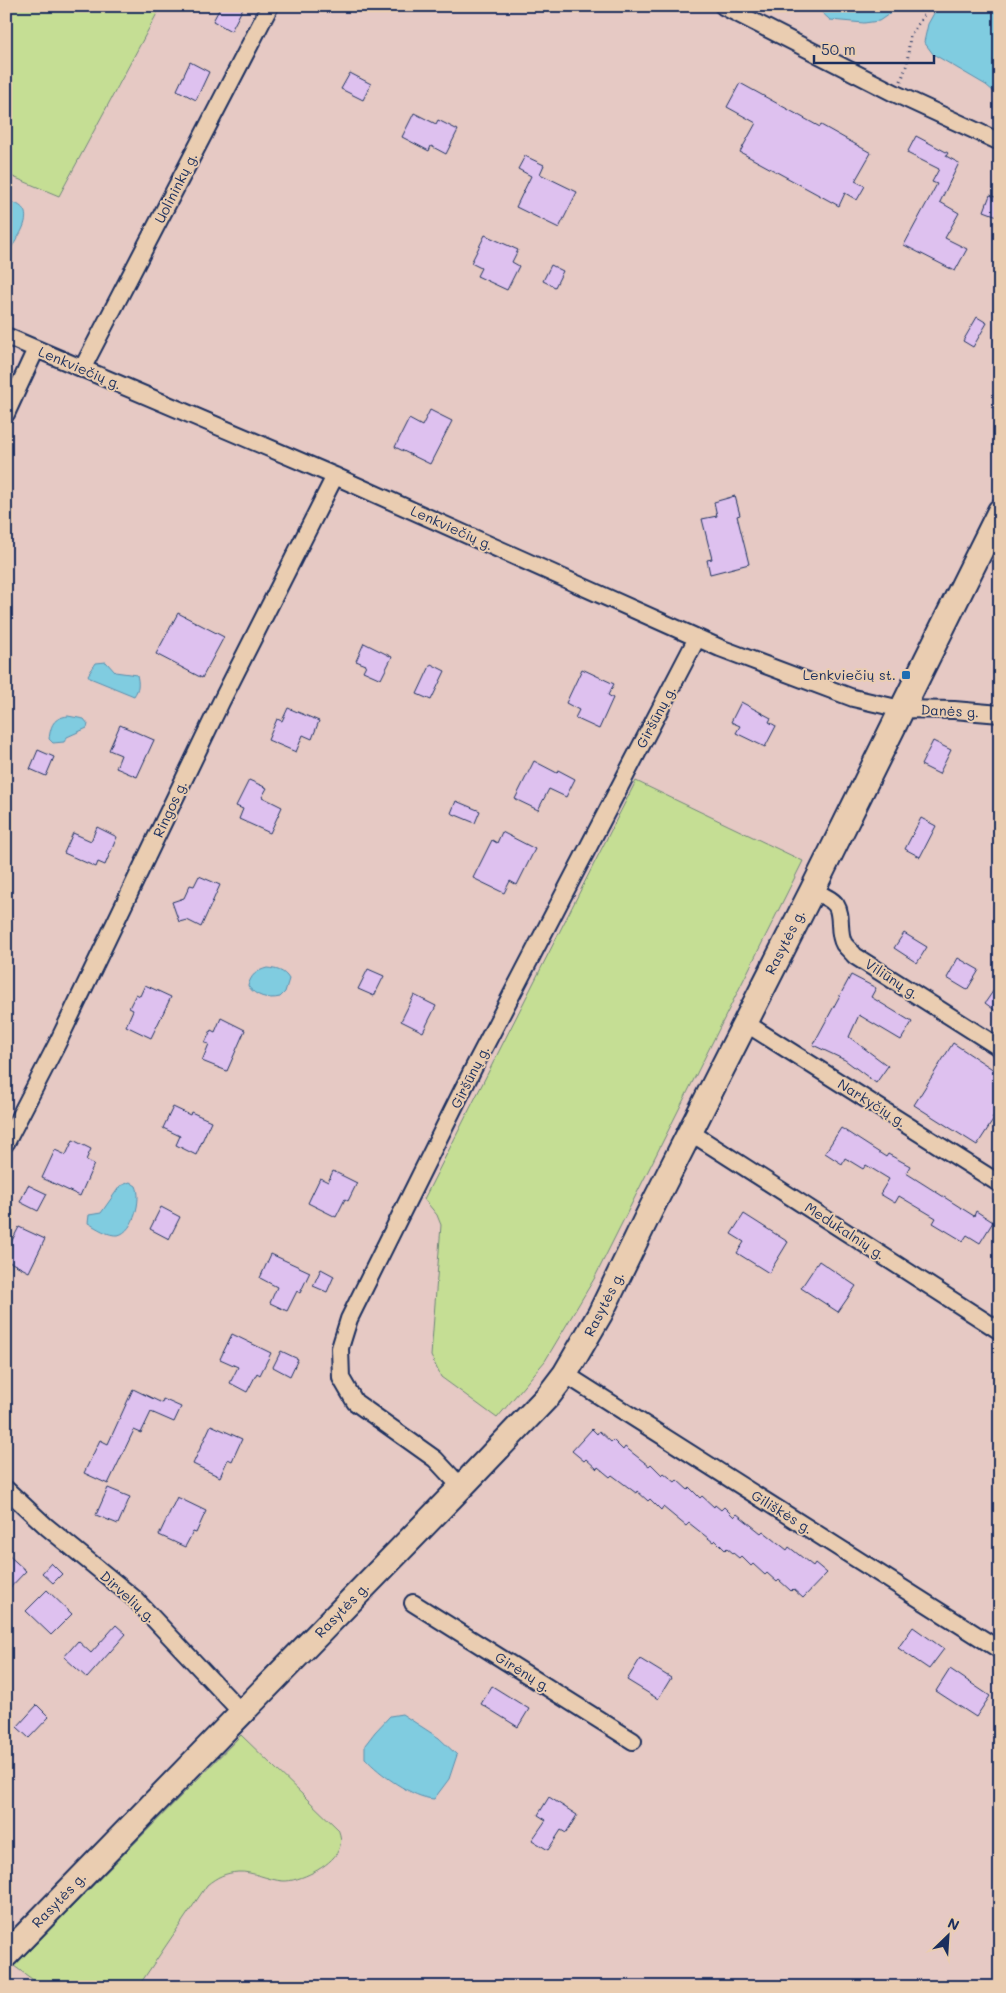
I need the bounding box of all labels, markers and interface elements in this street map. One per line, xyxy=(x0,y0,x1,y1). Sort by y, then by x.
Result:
scale bar xyxy=(814,32,934,64)
text: 50 m xyxy=(821,39,856,59)
street label: Uolininkų g. xyxy=(150,149,202,226)
street label: Lenkviečių g. xyxy=(36,342,125,394)
street label: Lenkviečių g. xyxy=(408,501,496,554)
place label: Lenkviečių st. xyxy=(803,665,896,684)
marker: Lenkviečių st. xyxy=(900,669,912,681)
street label: Giršūnų g. xyxy=(631,682,680,751)
street label: Danės g. xyxy=(920,699,980,722)
street label: Ringos g. xyxy=(148,777,191,840)
street label: Rasytės g. xyxy=(760,906,809,977)
street label: Viliūnų g. xyxy=(862,954,923,1003)
street label: Giršūnų g. xyxy=(446,1042,494,1112)
street label: Narkyčių g. xyxy=(834,1074,910,1131)
street label: Medukalnių g. xyxy=(801,1197,889,1264)
street label: Rasytės g. xyxy=(579,1268,628,1339)
street label: Giliškės g. xyxy=(748,1485,817,1538)
street label: Dirvelių g. xyxy=(96,1566,160,1627)
street label: Rasytės g. xyxy=(310,1578,373,1642)
street label: Girėnų g. xyxy=(492,1647,555,1696)
street label: Rasytės g. xyxy=(27,1868,90,1932)
north arrow xyxy=(924,1910,974,1960)
text: N xyxy=(945,1913,963,1935)

